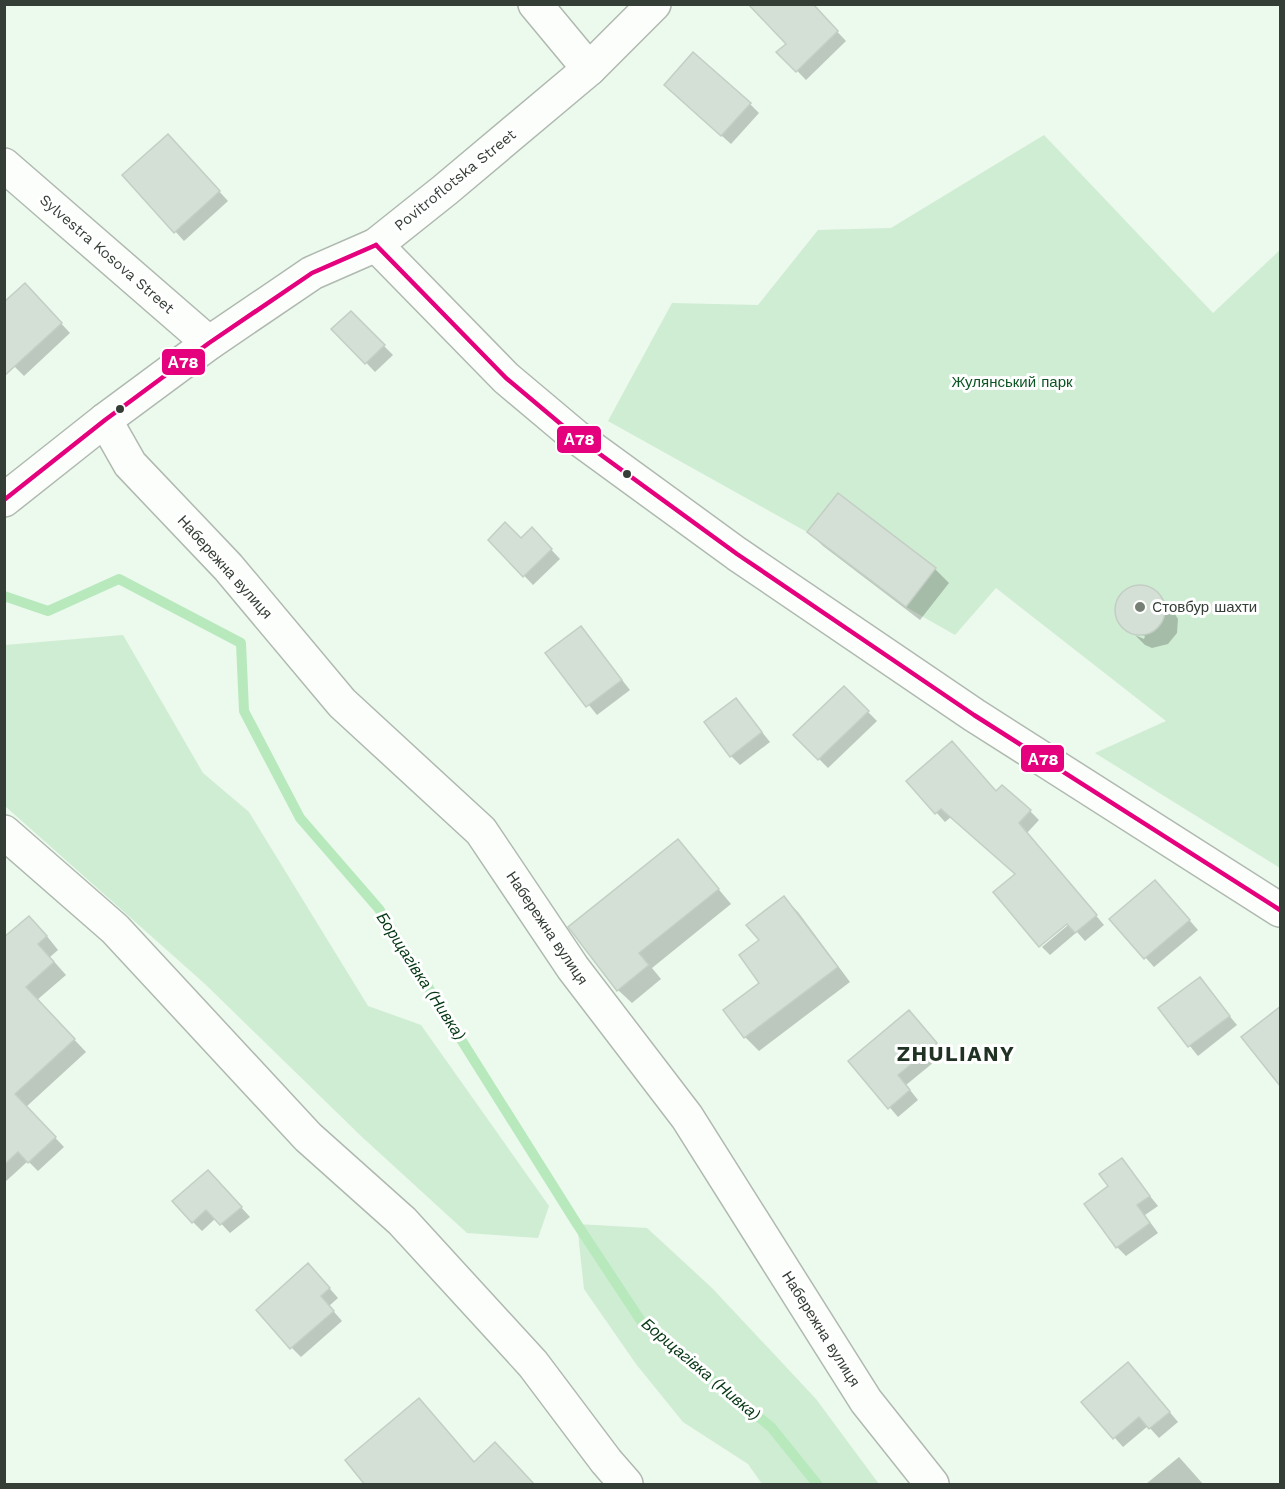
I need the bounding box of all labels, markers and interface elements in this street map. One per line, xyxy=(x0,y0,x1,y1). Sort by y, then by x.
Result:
street label: Povitroflotska Street xyxy=(391,125,520,235)
street label: Sylvestra Kosova Street xyxy=(36,191,178,318)
line badge: А78 xyxy=(161,348,206,376)
text: А78 xyxy=(168,353,199,372)
park label: Жулянський парк xyxy=(951,373,1073,391)
unlabelled marker xyxy=(114,403,126,415)
line badge: А78 xyxy=(556,425,602,454)
text: А78 xyxy=(564,430,595,449)
unlabelled marker xyxy=(621,468,633,480)
street label: Набережна вулиця xyxy=(174,512,276,622)
place label: Cтовбур шахти xyxy=(1152,598,1257,616)
marker: Cтовбур шахти xyxy=(1133,600,1147,614)
line badge: А78 xyxy=(1020,744,1065,773)
text: А78 xyxy=(1028,750,1059,769)
street label: Набережна вулиця xyxy=(502,868,592,988)
water label: Борщагівка (Нивка) xyxy=(373,908,469,1044)
district label: ZHULIANY xyxy=(897,1041,1015,1066)
street label: Набережна вулиця xyxy=(778,1268,864,1390)
water label: Борщагівка (Нивка) xyxy=(638,1314,764,1424)

